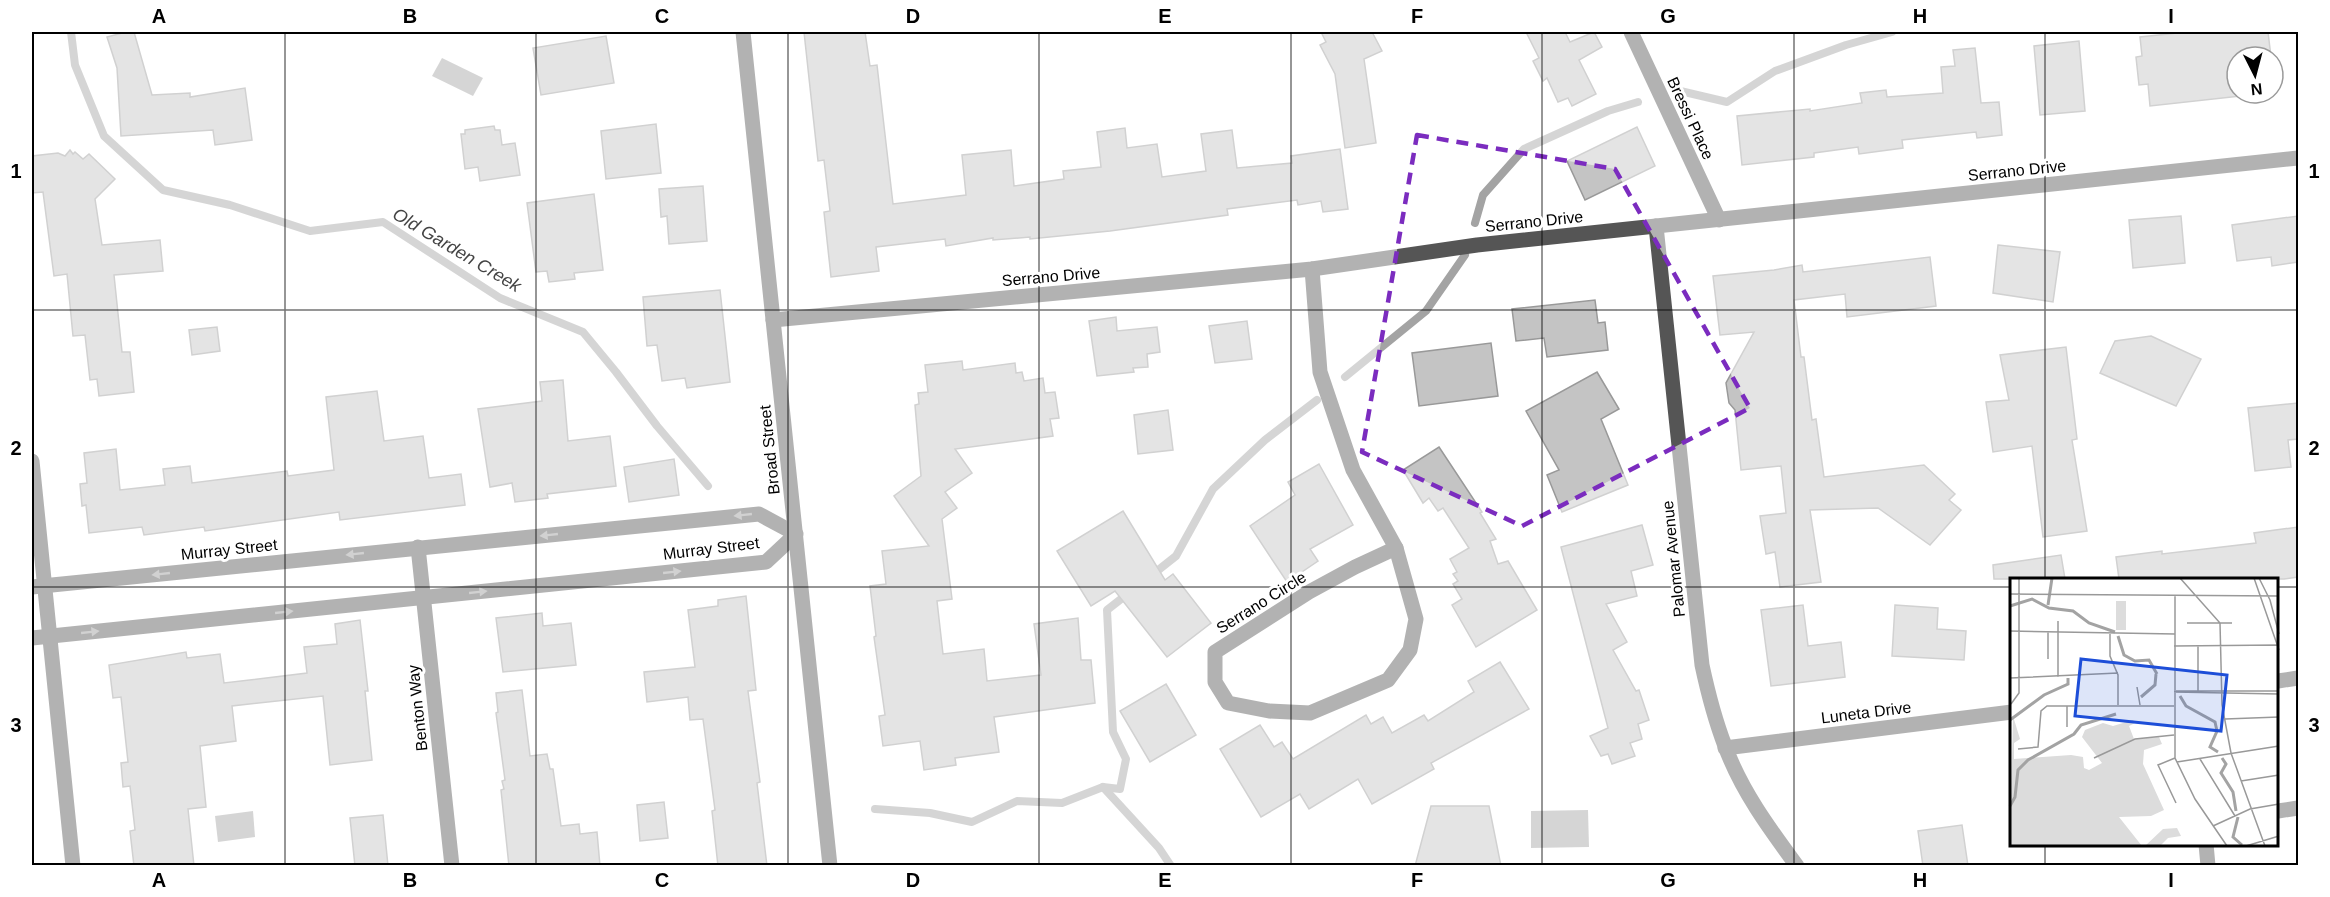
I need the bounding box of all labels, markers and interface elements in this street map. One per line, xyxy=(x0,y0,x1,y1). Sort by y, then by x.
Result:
text: A xyxy=(152,5,166,27)
text: B xyxy=(403,5,417,27)
text: C xyxy=(655,5,669,27)
text: D xyxy=(906,5,920,27)
text: E xyxy=(1158,5,1172,27)
text: F xyxy=(1411,5,1423,27)
text: G xyxy=(1660,5,1676,27)
text: H xyxy=(1913,5,1927,27)
text: I xyxy=(2168,5,2174,27)
north arrow xyxy=(2225,45,2285,105)
street label: Bressi Place xyxy=(1664,74,1717,162)
text: N xyxy=(2250,80,2263,98)
street label: Serrano Drive xyxy=(1967,157,2067,184)
text: 1 xyxy=(10,160,22,182)
text: 1 xyxy=(2308,160,2320,182)
water label: Old Garden Creek xyxy=(389,204,526,297)
street label: Serrano Drive xyxy=(1484,208,1584,235)
street label: Serrano Drive xyxy=(1001,264,1101,289)
street label: Broad Street xyxy=(756,404,783,496)
text: 2 xyxy=(10,437,22,459)
text: 2 xyxy=(2308,437,2320,459)
street label: Palomar Avenue xyxy=(1659,500,1688,618)
one-way arrow xyxy=(733,510,752,520)
one-way arrow xyxy=(539,530,558,539)
street label: Murray Street xyxy=(662,534,761,563)
street label: Murray Street xyxy=(180,536,279,563)
one-way arrow xyxy=(345,549,364,559)
one-way arrow xyxy=(662,567,681,577)
street label: Serrano Circle xyxy=(1213,568,1309,637)
one-way arrow xyxy=(151,569,170,579)
inset map xyxy=(2010,578,2279,846)
one-way arrow xyxy=(468,587,487,597)
one-way arrow xyxy=(274,607,293,617)
one-way arrow xyxy=(80,627,99,637)
street label: Benton Way xyxy=(405,664,430,752)
street label: Luneta Drive xyxy=(1820,699,1912,726)
text: 3 xyxy=(10,714,22,736)
text: 3 xyxy=(2308,714,2320,736)
text: A xyxy=(152,869,166,891)
text: B xyxy=(403,869,417,891)
text: C xyxy=(655,869,669,891)
text: D xyxy=(906,869,920,891)
text: E xyxy=(1158,869,1172,891)
text: F xyxy=(1411,869,1423,891)
text: G xyxy=(1660,869,1676,891)
text: H xyxy=(1913,869,1927,891)
text: I xyxy=(2168,869,2174,891)

